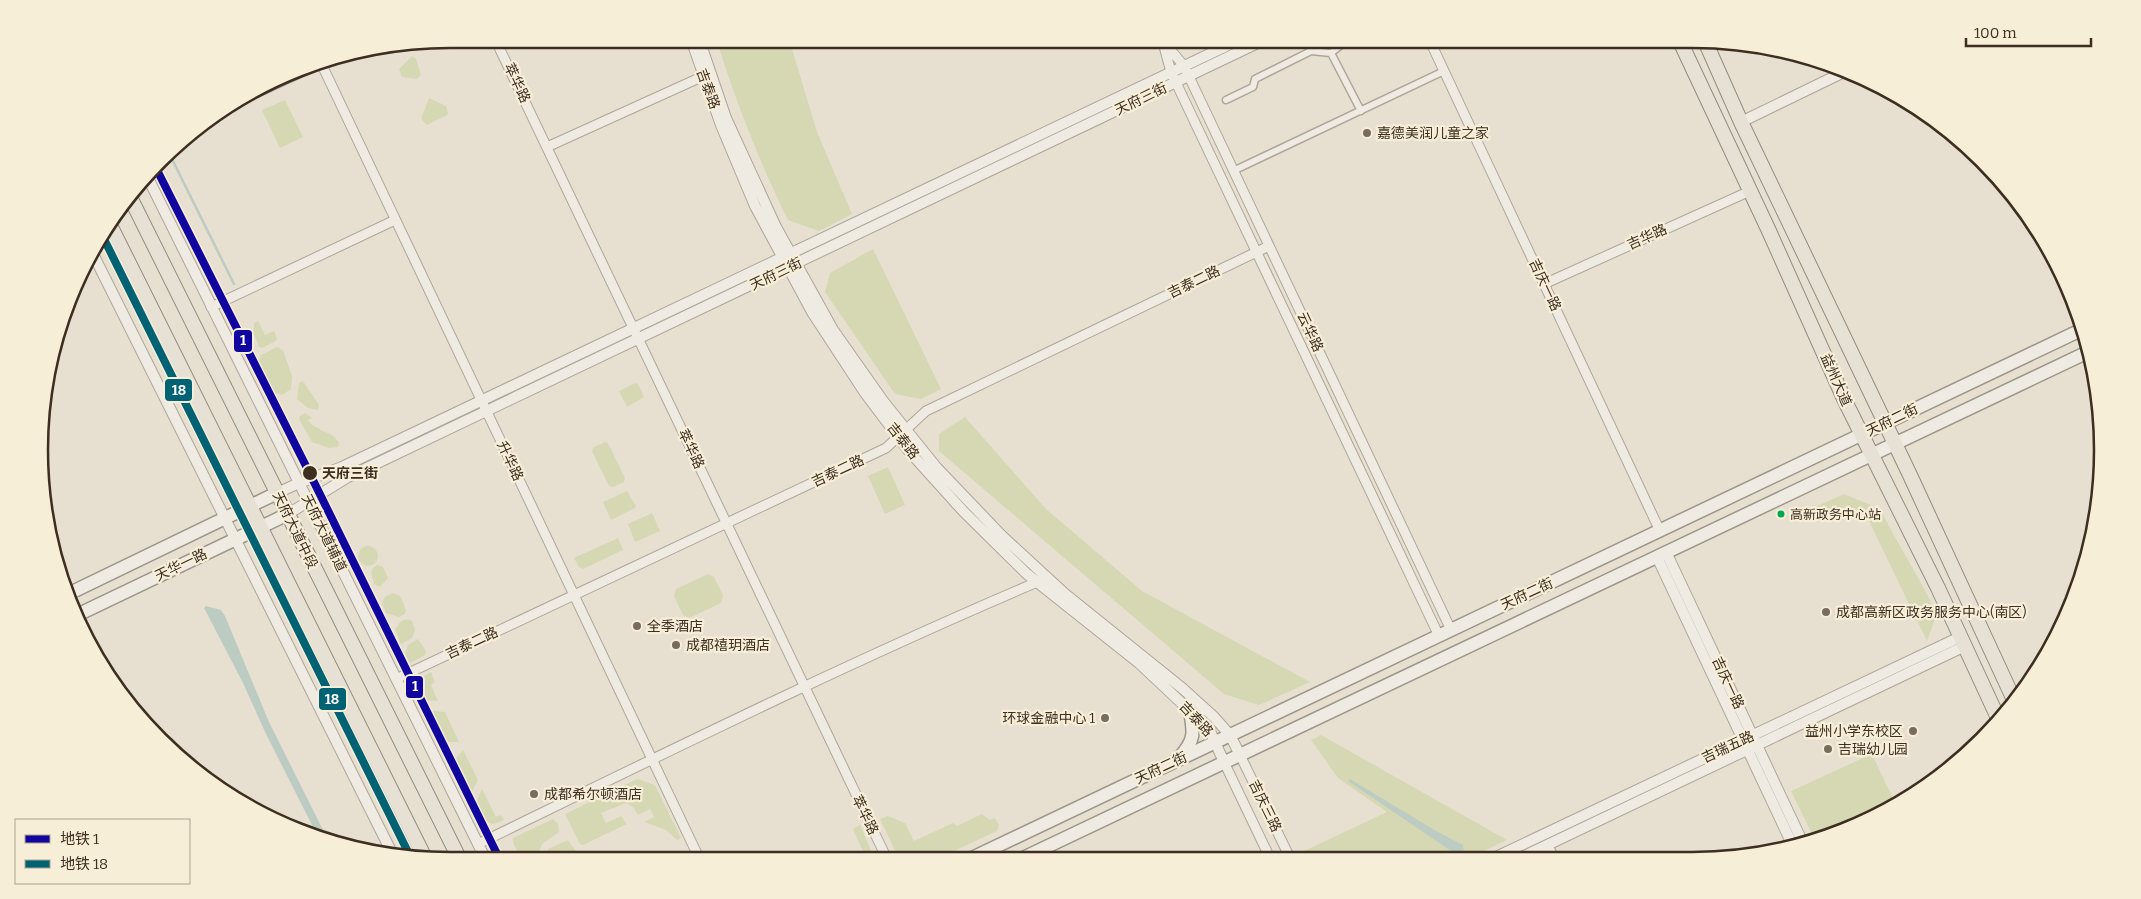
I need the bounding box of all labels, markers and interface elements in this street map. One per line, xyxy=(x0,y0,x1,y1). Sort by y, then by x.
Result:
scale bar xyxy=(1966,15,2091,47)
text: 100 m xyxy=(1974,24,2017,42)
street label: 萃华路 xyxy=(500,60,534,106)
street label: 吉泰路 xyxy=(693,66,723,112)
street label: 天府三街 xyxy=(1112,79,1170,119)
place label: 嘉德美润儿童之家 xyxy=(1377,125,1489,142)
marker: 嘉德美润儿童之家 xyxy=(1361,127,1373,139)
street label: 吉华路 xyxy=(1624,221,1670,253)
street label: 天府三街 xyxy=(747,254,805,294)
street label: 吉庆一路 xyxy=(1525,256,1565,314)
street label: 吉泰二路 xyxy=(1165,262,1223,302)
street label: 云华路 xyxy=(1293,309,1327,355)
line badge: 1 xyxy=(233,329,253,353)
text: 1 xyxy=(240,332,246,349)
street label: 益州大道 xyxy=(1817,351,1855,409)
line badge: 18 xyxy=(164,378,193,402)
text: 18 xyxy=(172,382,186,399)
street label: 天府二街 xyxy=(1863,400,1921,440)
street label: 吉泰路 xyxy=(883,419,923,463)
street label: 萃华路 xyxy=(674,426,708,472)
street label: 升华路 xyxy=(493,438,527,484)
street label: 吉泰二路 xyxy=(809,451,867,491)
marker: 天府三街 xyxy=(301,464,319,482)
place label: 天府三街 xyxy=(322,465,378,482)
street label: 天府大道中段 xyxy=(269,489,321,571)
street label: 天府大道辅道 xyxy=(298,492,350,574)
place label: 高新政务中心站 xyxy=(1790,507,1881,522)
marker: 高新政务中心站 xyxy=(1776,509,1786,519)
street label: 天华一路 xyxy=(152,545,210,585)
street label: 天府二街 xyxy=(1498,574,1556,614)
place label: 成都高新区政务服务中心(南区) xyxy=(1836,604,2027,621)
marker: 成都高新区政务服务中心(南区) xyxy=(1820,606,1832,618)
place label: 全季酒店 xyxy=(647,618,703,635)
marker: 全季酒店 xyxy=(631,620,643,632)
street label: 吉泰二路 xyxy=(443,623,501,663)
place label: 成都禧玥酒店 xyxy=(686,637,770,654)
marker: 成都禧玥酒店 xyxy=(670,639,682,651)
street label: 吉庆一路 xyxy=(1708,654,1748,712)
line badge: 1 xyxy=(405,675,424,699)
text: 1 xyxy=(412,678,418,695)
line badge: 18 xyxy=(318,687,347,711)
text: 18 xyxy=(325,691,339,708)
street label: 吉泰路 xyxy=(1175,698,1217,740)
place label: 环球金融中心 1 xyxy=(1003,710,1095,727)
marker: 环球金融中心 1 xyxy=(1099,712,1111,724)
place label: 益州小学东校区 xyxy=(1805,723,1903,740)
marker: 益州小学东校区 xyxy=(1907,725,1919,737)
street label: 吉瑞五路 xyxy=(1699,727,1757,767)
place label: 吉瑞幼儿园 xyxy=(1838,741,1908,758)
marker: 吉瑞幼儿园 xyxy=(1822,743,1834,755)
street label: 天府二街 xyxy=(1132,748,1190,788)
street label: 吉庆三路 xyxy=(1245,777,1285,835)
place label: 成都希尔顿酒店 xyxy=(544,786,642,803)
marker: 成都希尔顿酒店 xyxy=(528,788,540,800)
street label: 萃华路 xyxy=(848,792,882,838)
legend xyxy=(15,819,190,884)
text: 地铁 1 xyxy=(60,830,99,848)
text: 地铁 18 xyxy=(60,855,108,873)

